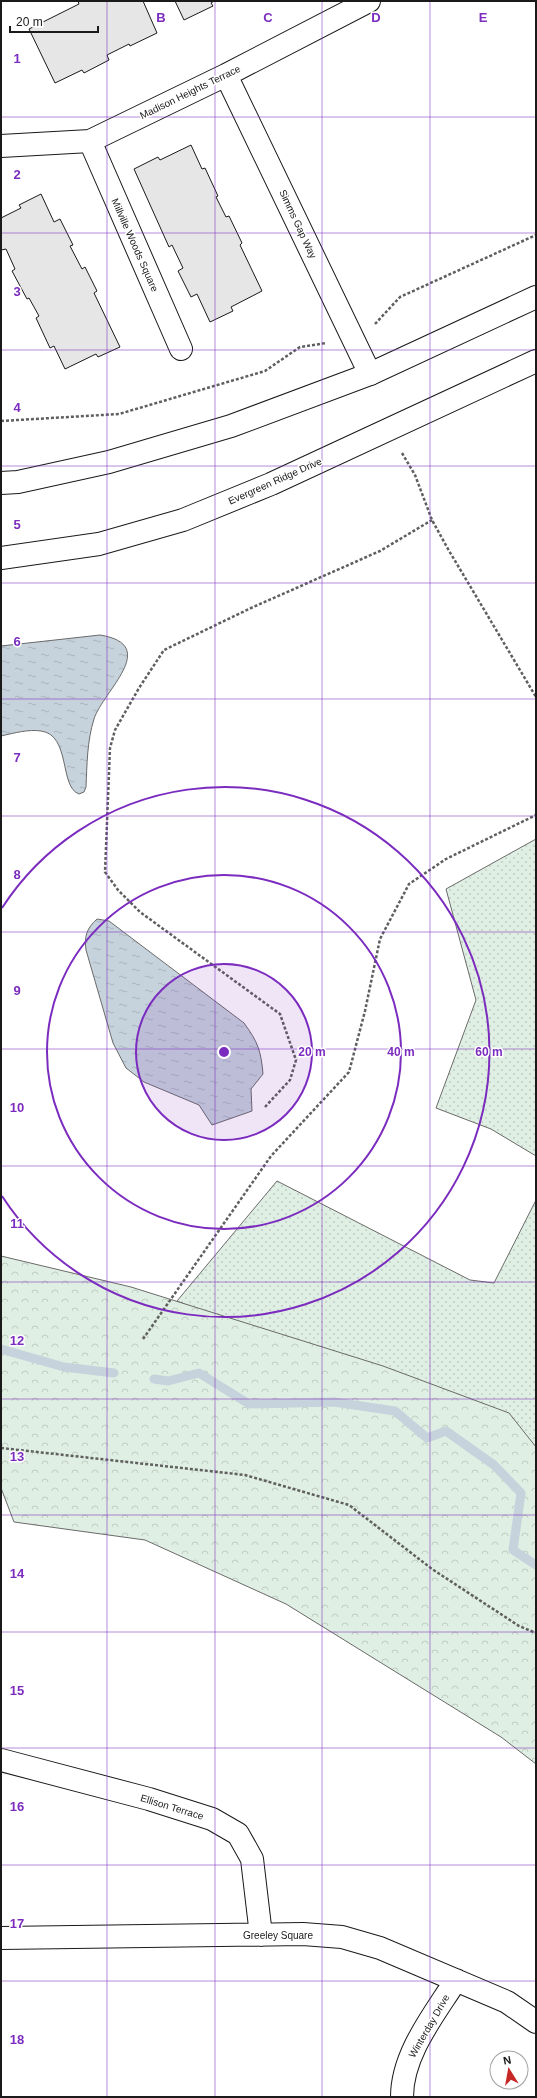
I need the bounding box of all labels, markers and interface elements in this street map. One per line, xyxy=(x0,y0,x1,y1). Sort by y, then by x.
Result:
scale bar xyxy=(10,8,98,34)
text: B xyxy=(156,10,166,25)
text: C xyxy=(263,10,273,25)
text: D xyxy=(371,10,381,25)
text: E xyxy=(479,10,488,25)
text: 20 m xyxy=(16,15,43,29)
text: 1 xyxy=(13,51,21,66)
street label: Madison Heights Terrace xyxy=(138,63,242,121)
text: 2 xyxy=(13,167,21,182)
street label: Simms Gap Way xyxy=(277,188,319,260)
street label: Millville Woods Square xyxy=(109,197,161,294)
text: 3 xyxy=(13,284,21,299)
text: 4 xyxy=(13,400,21,415)
street label: Evergreen Ridge Drive xyxy=(227,455,324,507)
text: 5 xyxy=(13,517,21,532)
text: 6 xyxy=(13,634,21,649)
text: 7 xyxy=(13,750,21,765)
text: 8 xyxy=(13,867,21,882)
text: 9 xyxy=(13,983,21,998)
centre of rings xyxy=(217,1045,231,1059)
text: 20 m xyxy=(298,1045,326,1059)
text: 40 m xyxy=(387,1045,415,1059)
text: 60 m xyxy=(475,1045,503,1059)
text: 10 xyxy=(10,1100,24,1115)
text: 11 xyxy=(10,1216,24,1231)
text: 12 xyxy=(10,1333,24,1348)
text: 13 xyxy=(10,1449,24,1464)
text: 14 xyxy=(10,1566,25,1581)
text: 15 xyxy=(10,1683,24,1698)
street label: Ellison Terrace xyxy=(139,1792,205,1822)
text: 16 xyxy=(10,1799,24,1814)
text: 17 xyxy=(10,1916,24,1931)
street label: Greeley Square xyxy=(243,1930,313,1941)
street label: Winterday Drive xyxy=(406,1992,452,2060)
text: 18 xyxy=(10,2032,24,2047)
north arrow xyxy=(489,2050,529,2090)
text: N xyxy=(502,2054,512,2067)

